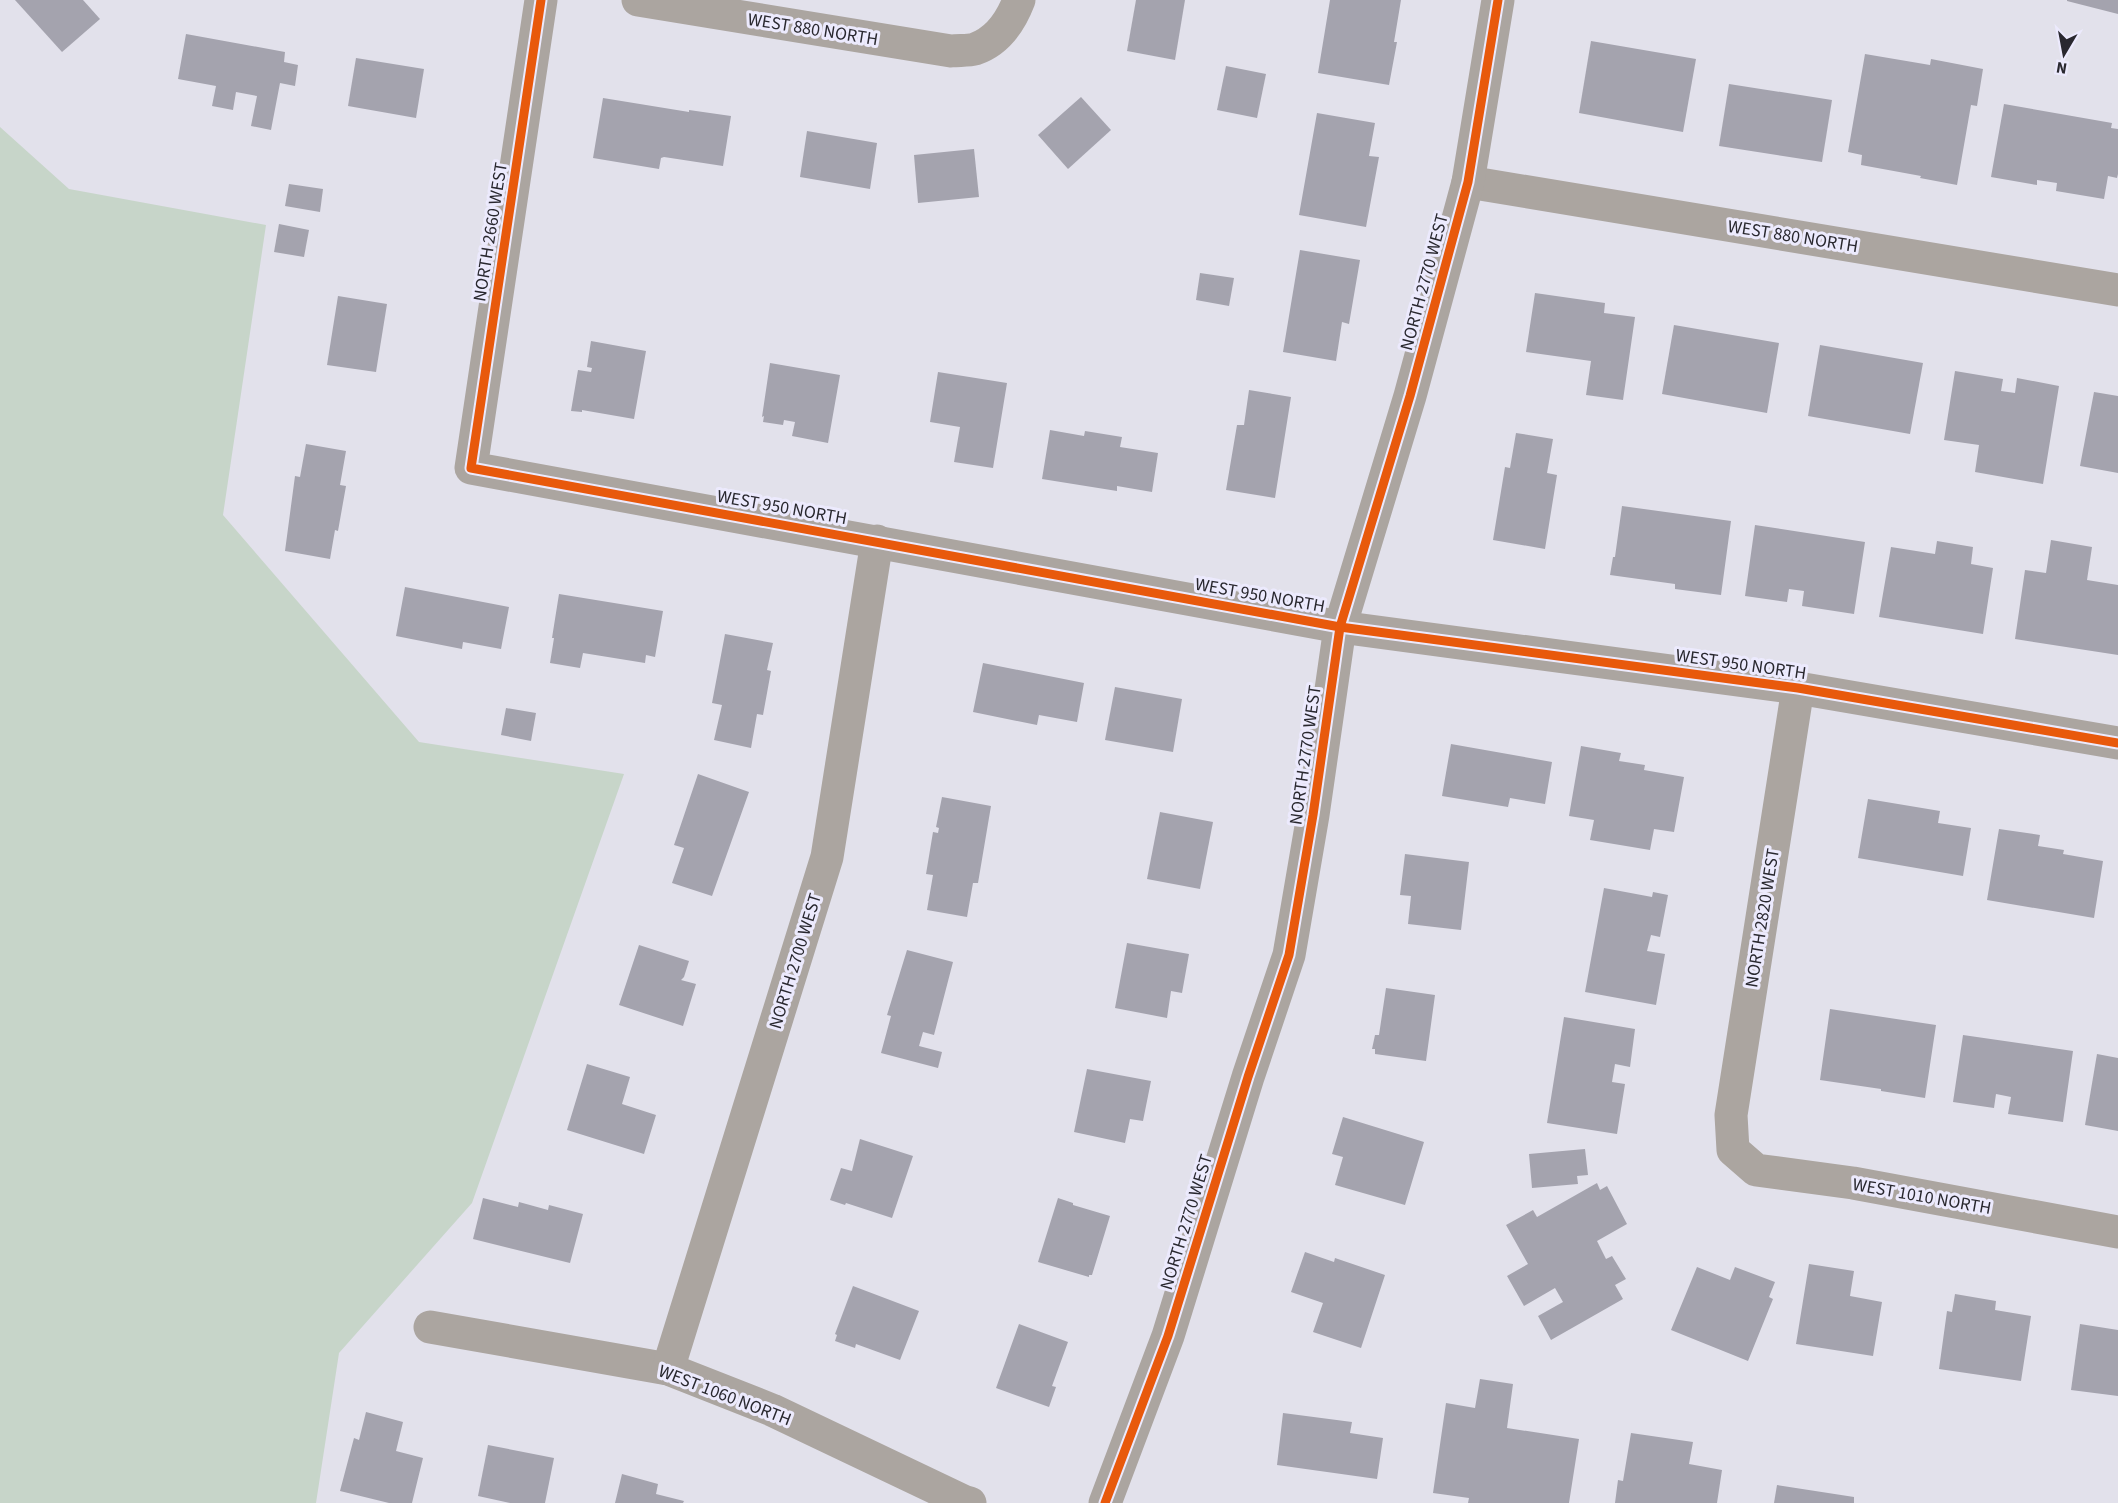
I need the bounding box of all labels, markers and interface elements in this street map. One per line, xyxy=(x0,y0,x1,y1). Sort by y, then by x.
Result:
street label: WEST 880 NORTH xyxy=(746,7,880,52)
north arrow xyxy=(2034,24,2094,84)
text: N xyxy=(2054,56,2069,80)
street label: NORTH 2660 WEST xyxy=(467,160,514,303)
street label: NORTH 2770 WEST xyxy=(1394,211,1455,353)
street label: WEST 880 NORTH xyxy=(1726,214,1860,259)
street label: WEST 950 NORTH xyxy=(715,484,849,531)
street label: WEST 950 NORTH xyxy=(1193,572,1327,619)
street label: WEST 950 NORTH xyxy=(1674,643,1808,686)
street label: NORTH 2770 WEST xyxy=(1283,683,1328,826)
street label: NORTH 2820 WEST xyxy=(1739,846,1786,989)
street label: NORTH 2700 WEST xyxy=(763,890,828,1032)
street label: NORTH 2770 WEST xyxy=(1154,1151,1219,1293)
street label: WEST 1010 NORTH xyxy=(1851,1172,1993,1221)
street label: WEST 1060 NORTH xyxy=(655,1359,795,1432)

